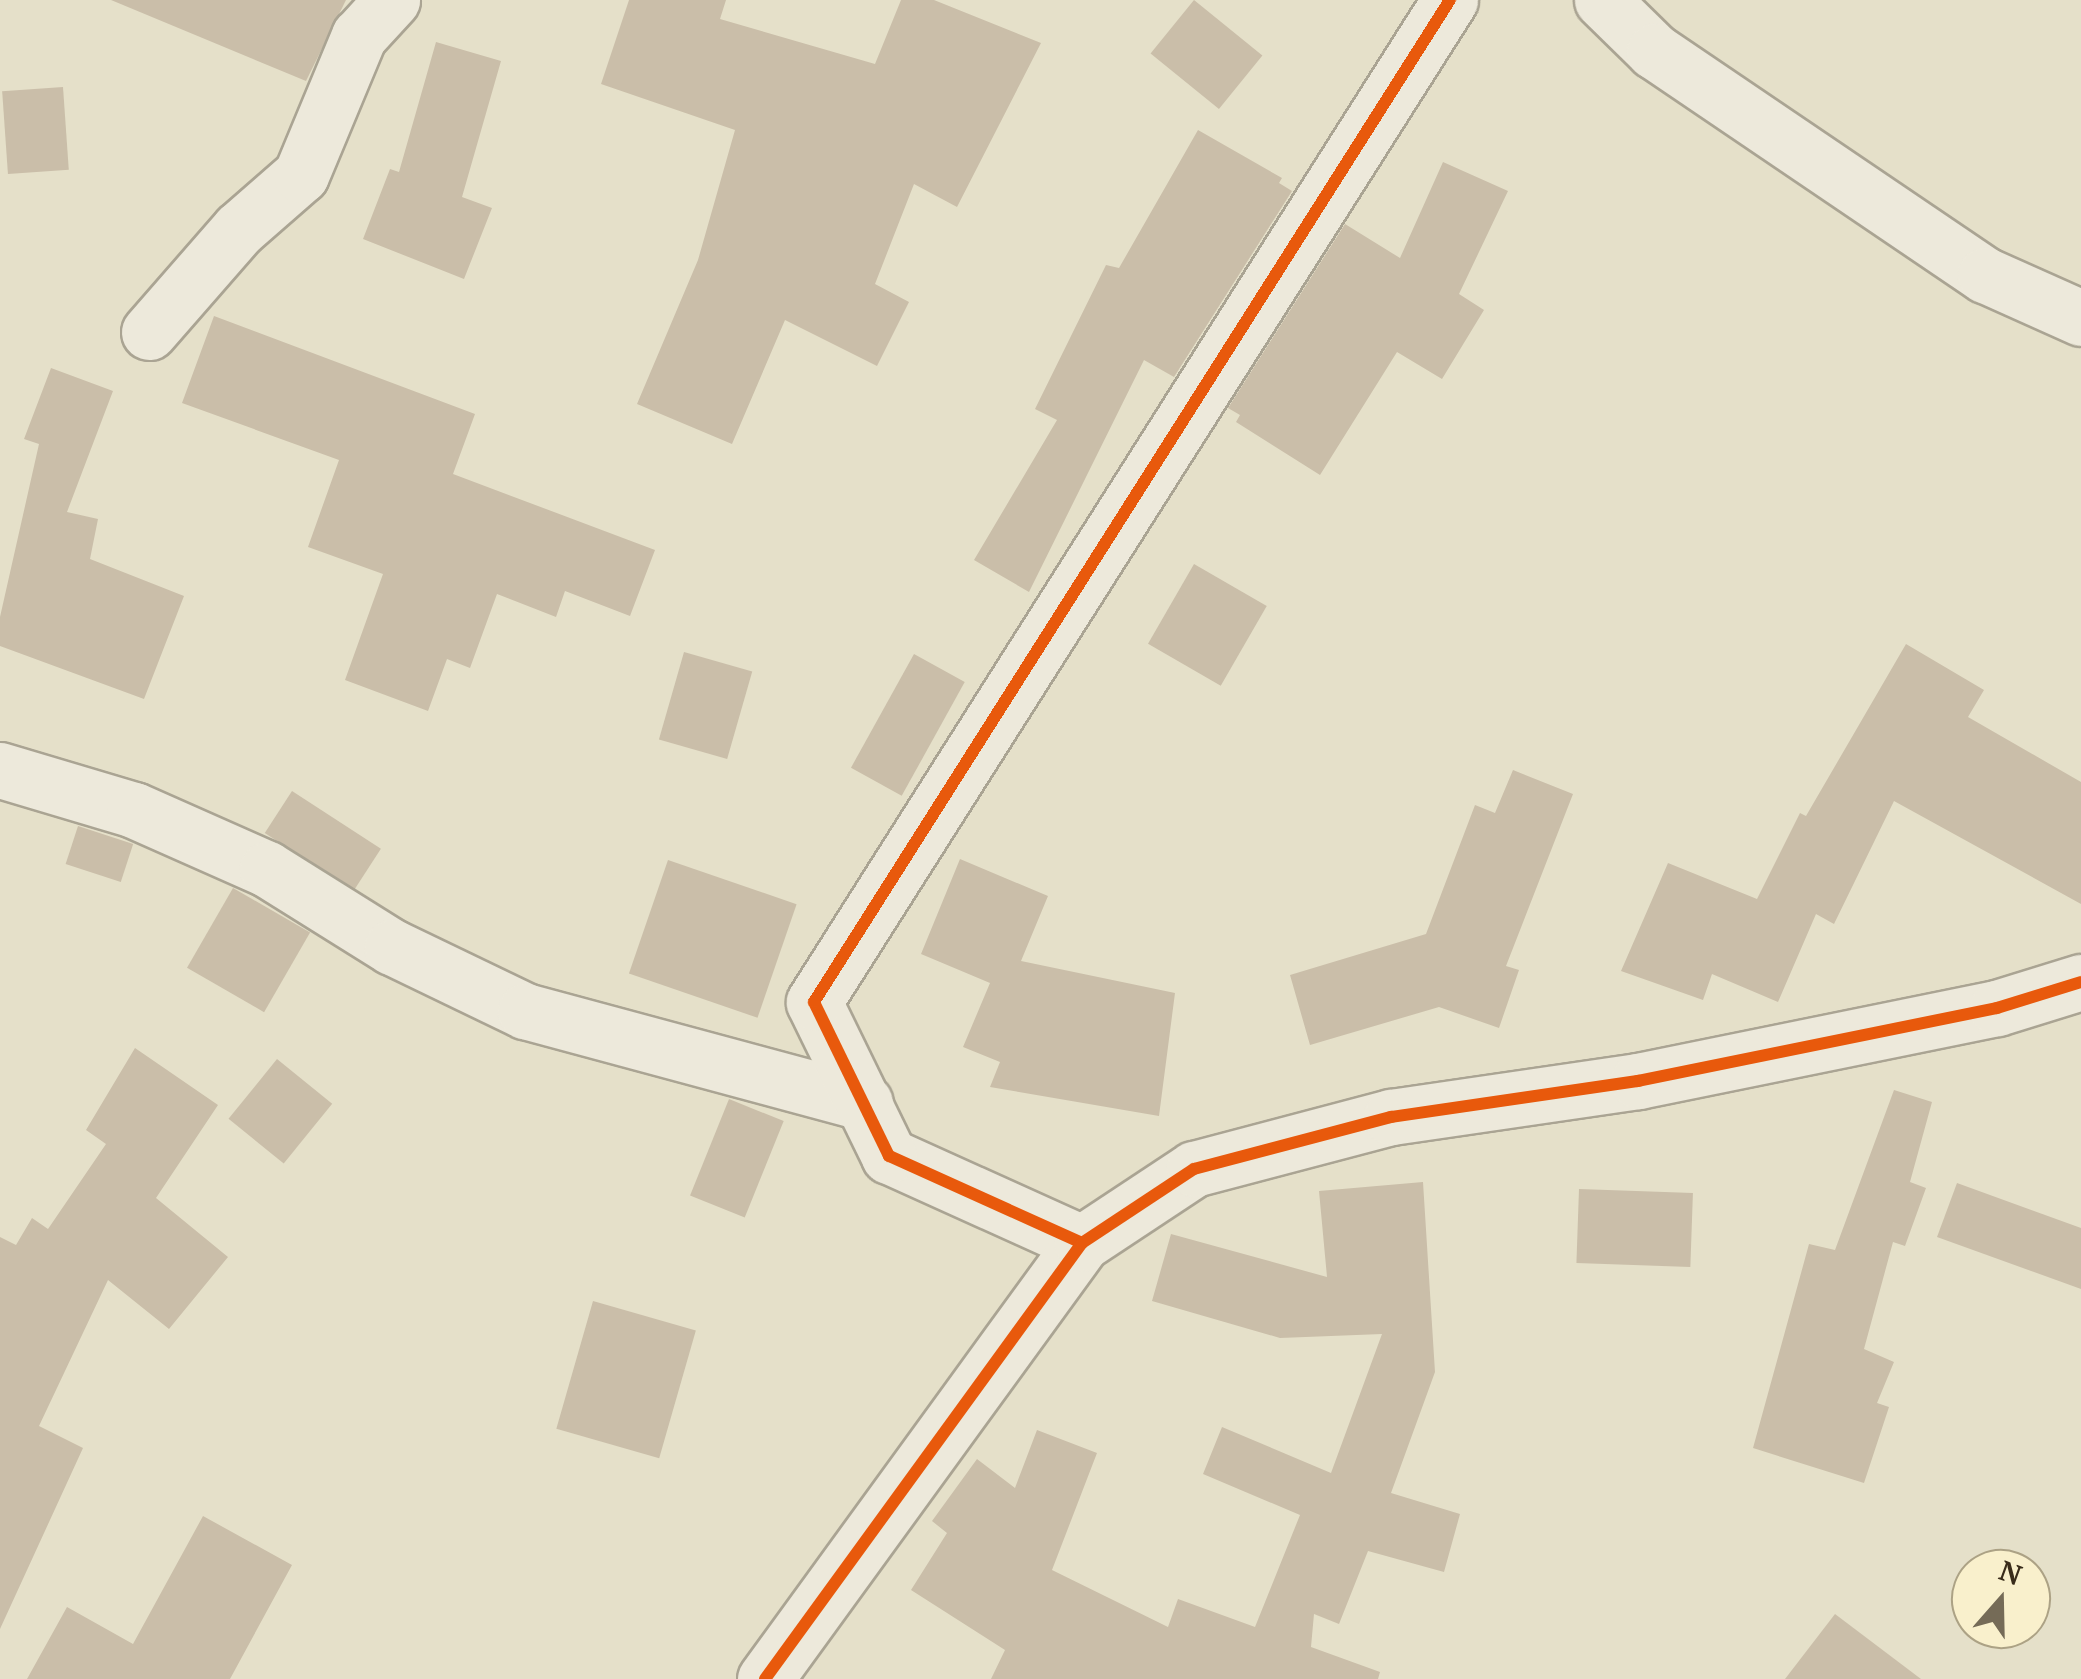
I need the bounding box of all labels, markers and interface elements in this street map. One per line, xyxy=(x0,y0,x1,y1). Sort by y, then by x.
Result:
north arrow xyxy=(1951,1549,2051,1649)
text: N xyxy=(1994,1551,2027,1593)

